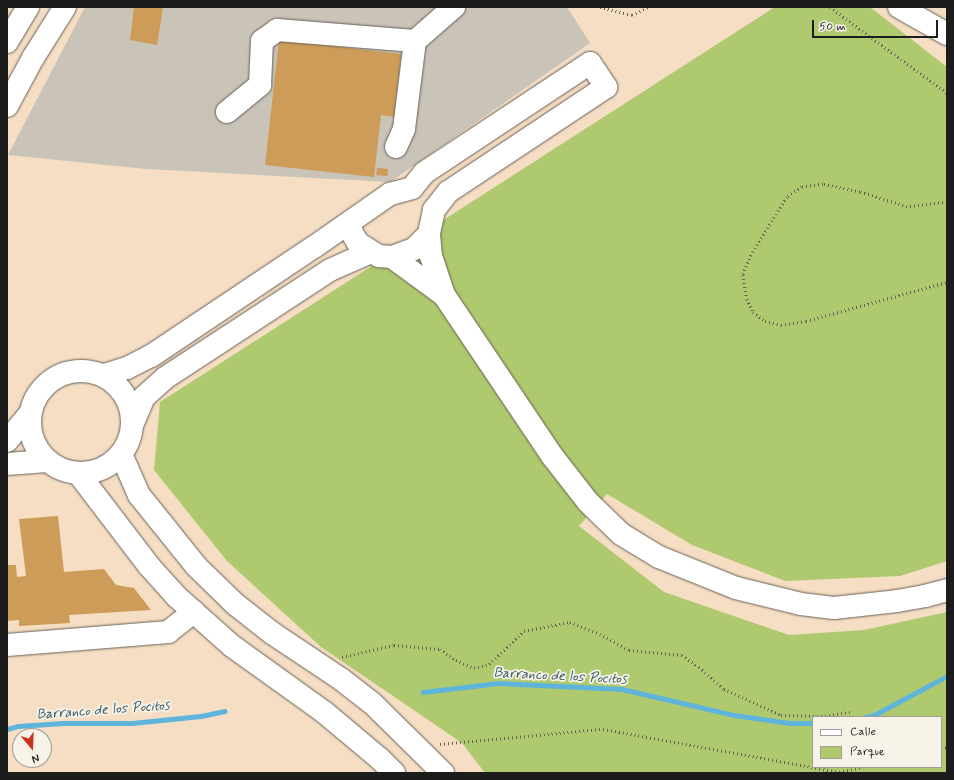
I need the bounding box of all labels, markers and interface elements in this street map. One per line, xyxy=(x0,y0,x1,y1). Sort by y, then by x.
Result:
scale bar xyxy=(814,12,940,38)
text: 50 m xyxy=(819,19,846,35)
water label: Barranco de los Pocitos xyxy=(493,664,627,688)
water label: Barranco de los Pocitos xyxy=(36,697,170,723)
legend xyxy=(812,716,942,768)
text: Calle xyxy=(850,724,876,740)
north arrow xyxy=(12,728,52,768)
text: Parque xyxy=(850,744,885,760)
text: N xyxy=(30,751,41,766)

